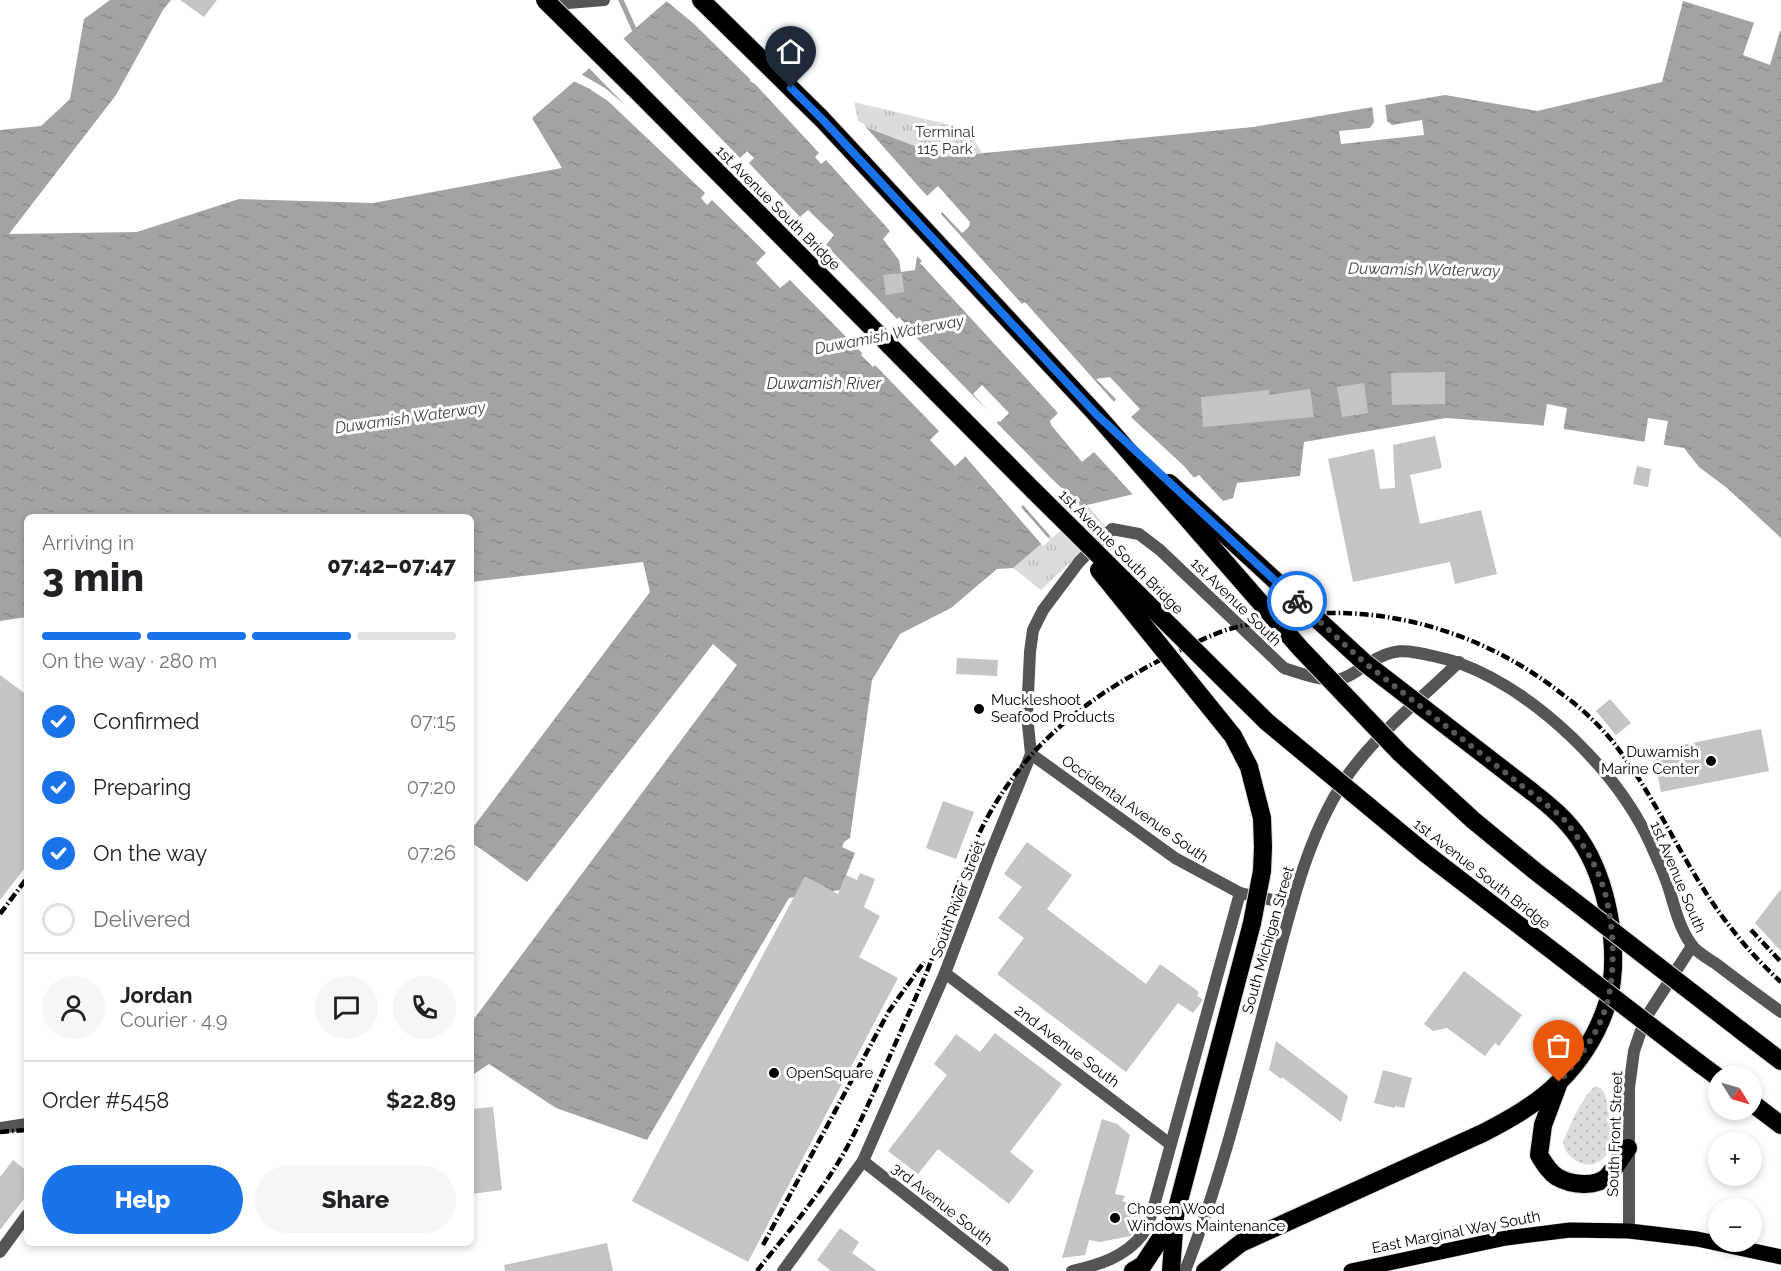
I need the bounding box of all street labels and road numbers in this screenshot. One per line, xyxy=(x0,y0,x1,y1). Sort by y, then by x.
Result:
street label: 1st Avenue South Bridge xyxy=(712,142,844,274)
street label: 1st Avenue South Bridge xyxy=(1055,486,1187,618)
street label: 1st Avenue South xyxy=(1187,554,1285,650)
street label: Occidental Avenue South xyxy=(1058,751,1212,867)
street label: 1st Avenue South Bridge xyxy=(1410,815,1554,933)
street label: 1st Avenue South xyxy=(1646,819,1710,935)
street label: South River Street xyxy=(927,838,989,960)
street label: South Michigan Street xyxy=(1238,864,1298,1016)
street label: 2nd Avenue South xyxy=(1011,1001,1123,1091)
street label: South Front Street xyxy=(1604,1071,1626,1197)
street label: 3rd Avenue South xyxy=(888,1159,996,1249)
street label: East Marginal Way South xyxy=(1370,1207,1542,1257)

